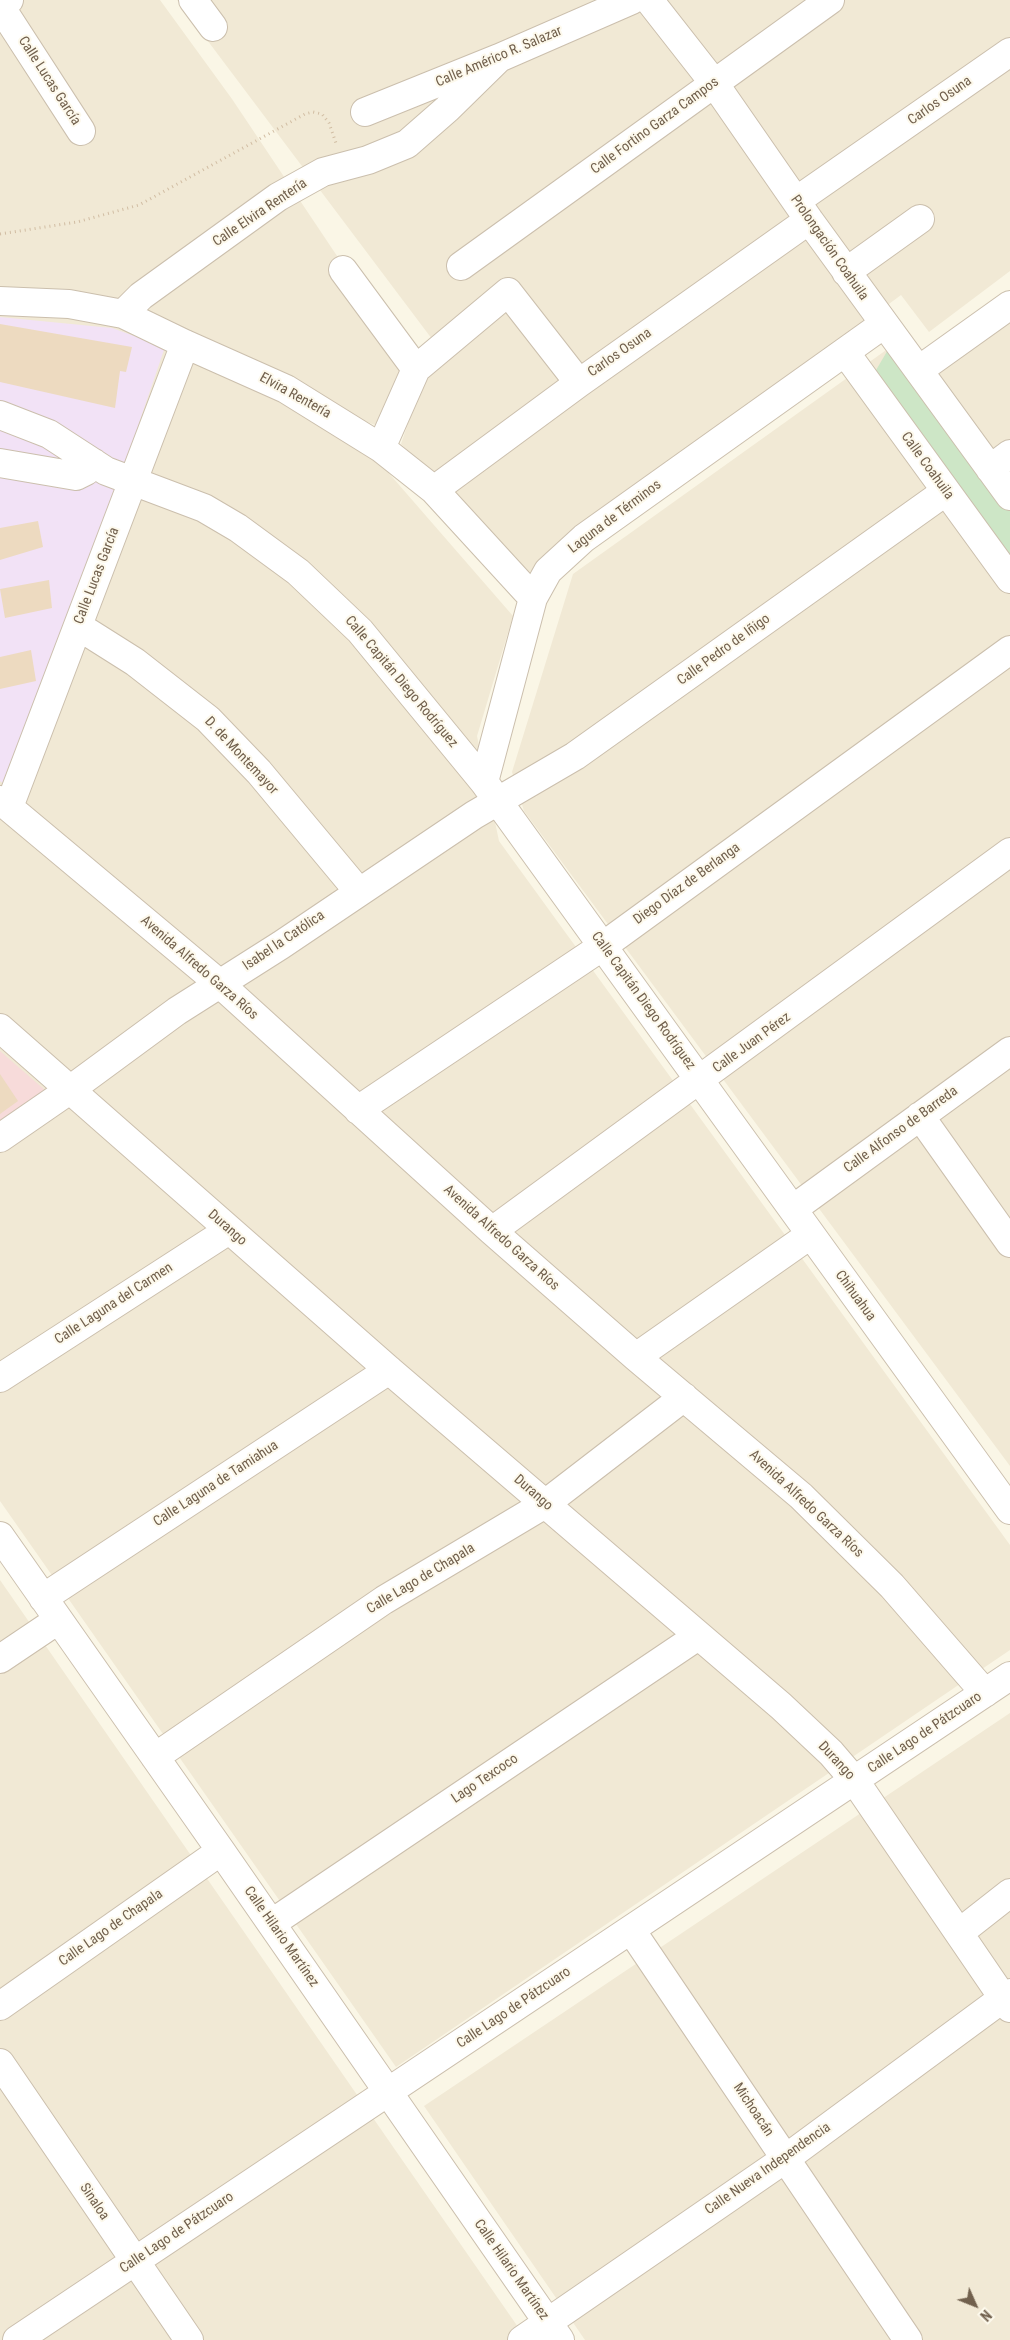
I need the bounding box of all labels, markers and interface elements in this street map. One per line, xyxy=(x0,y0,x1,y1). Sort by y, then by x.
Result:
street label: Calle Américo R. Salazar xyxy=(433,23,565,91)
street label: Calle Lucas García xyxy=(14,34,84,128)
street label: Carlos Osuna xyxy=(905,73,975,129)
street label: Calle Fortino Garza Campos xyxy=(588,74,722,178)
street label: Calle Elvira Rentería xyxy=(210,175,310,251)
street label: Prolongación Coahuila xyxy=(786,192,872,304)
street label: Carlos Osuna xyxy=(585,325,655,381)
street label: Elvira Rentería xyxy=(256,369,334,423)
street label: Calle Coahuila xyxy=(897,429,957,503)
street label: Laguna de Términos xyxy=(565,477,665,557)
street label: Calle Lucas García xyxy=(71,525,123,627)
street label: Calle Pedro de Iñigo xyxy=(674,611,774,689)
street label: Calle Capitán Diego Rodríguez xyxy=(341,613,461,751)
street label: D. de Montemayor xyxy=(201,714,281,798)
street label: Diego Díaz de Berlanga xyxy=(630,840,744,928)
street label: Isabel la Católica xyxy=(240,908,328,974)
street label: Avenida Alfredo Garza Ríos xyxy=(137,912,261,1024)
street label: Calle Capitán Diego Rodríguez xyxy=(587,929,699,1073)
street label: Calle Juan Pérez xyxy=(710,1009,794,1077)
street label: Calle Alfonso de Barreda xyxy=(841,1083,961,1177)
street label: Avenida Alfredo Garza Ríos xyxy=(440,1182,562,1294)
street label: Durango xyxy=(204,1207,250,1249)
street label: Calle Laguna del Carmen xyxy=(52,1260,176,1348)
street label: Chihuahua xyxy=(831,1267,879,1325)
street label: Calle Laguna de Tamiahua xyxy=(151,1437,281,1531)
street label: Avenida Alfredo Garza Ríos xyxy=(745,1447,867,1561)
street label: Durango xyxy=(510,1472,556,1514)
street label: Calle Lago de Chapala xyxy=(364,1540,478,1618)
street label: Calle Lago de Pátzcuaro xyxy=(865,1689,985,1777)
street label: Durango xyxy=(814,1738,858,1784)
street label: Lago Texcoco xyxy=(449,1751,521,1807)
street label: Calle Hilario Martínez xyxy=(240,1883,322,1991)
street label: Calle Lago de Chapala xyxy=(56,1886,166,1970)
street label: Calle Lago de Pátzcuaro xyxy=(454,1964,574,2052)
street label: Michoacán xyxy=(729,2080,777,2140)
street label: Calle Nueva Independencia xyxy=(702,2119,834,2219)
street label: Sinaloa xyxy=(76,2180,112,2224)
street label: Calle Lago de Pátzcuaro xyxy=(117,2189,237,2277)
street label: Calle Hilario Martínez xyxy=(470,2216,552,2324)
north arrow xyxy=(950,2280,1000,2330)
text: N xyxy=(977,2307,995,2324)

